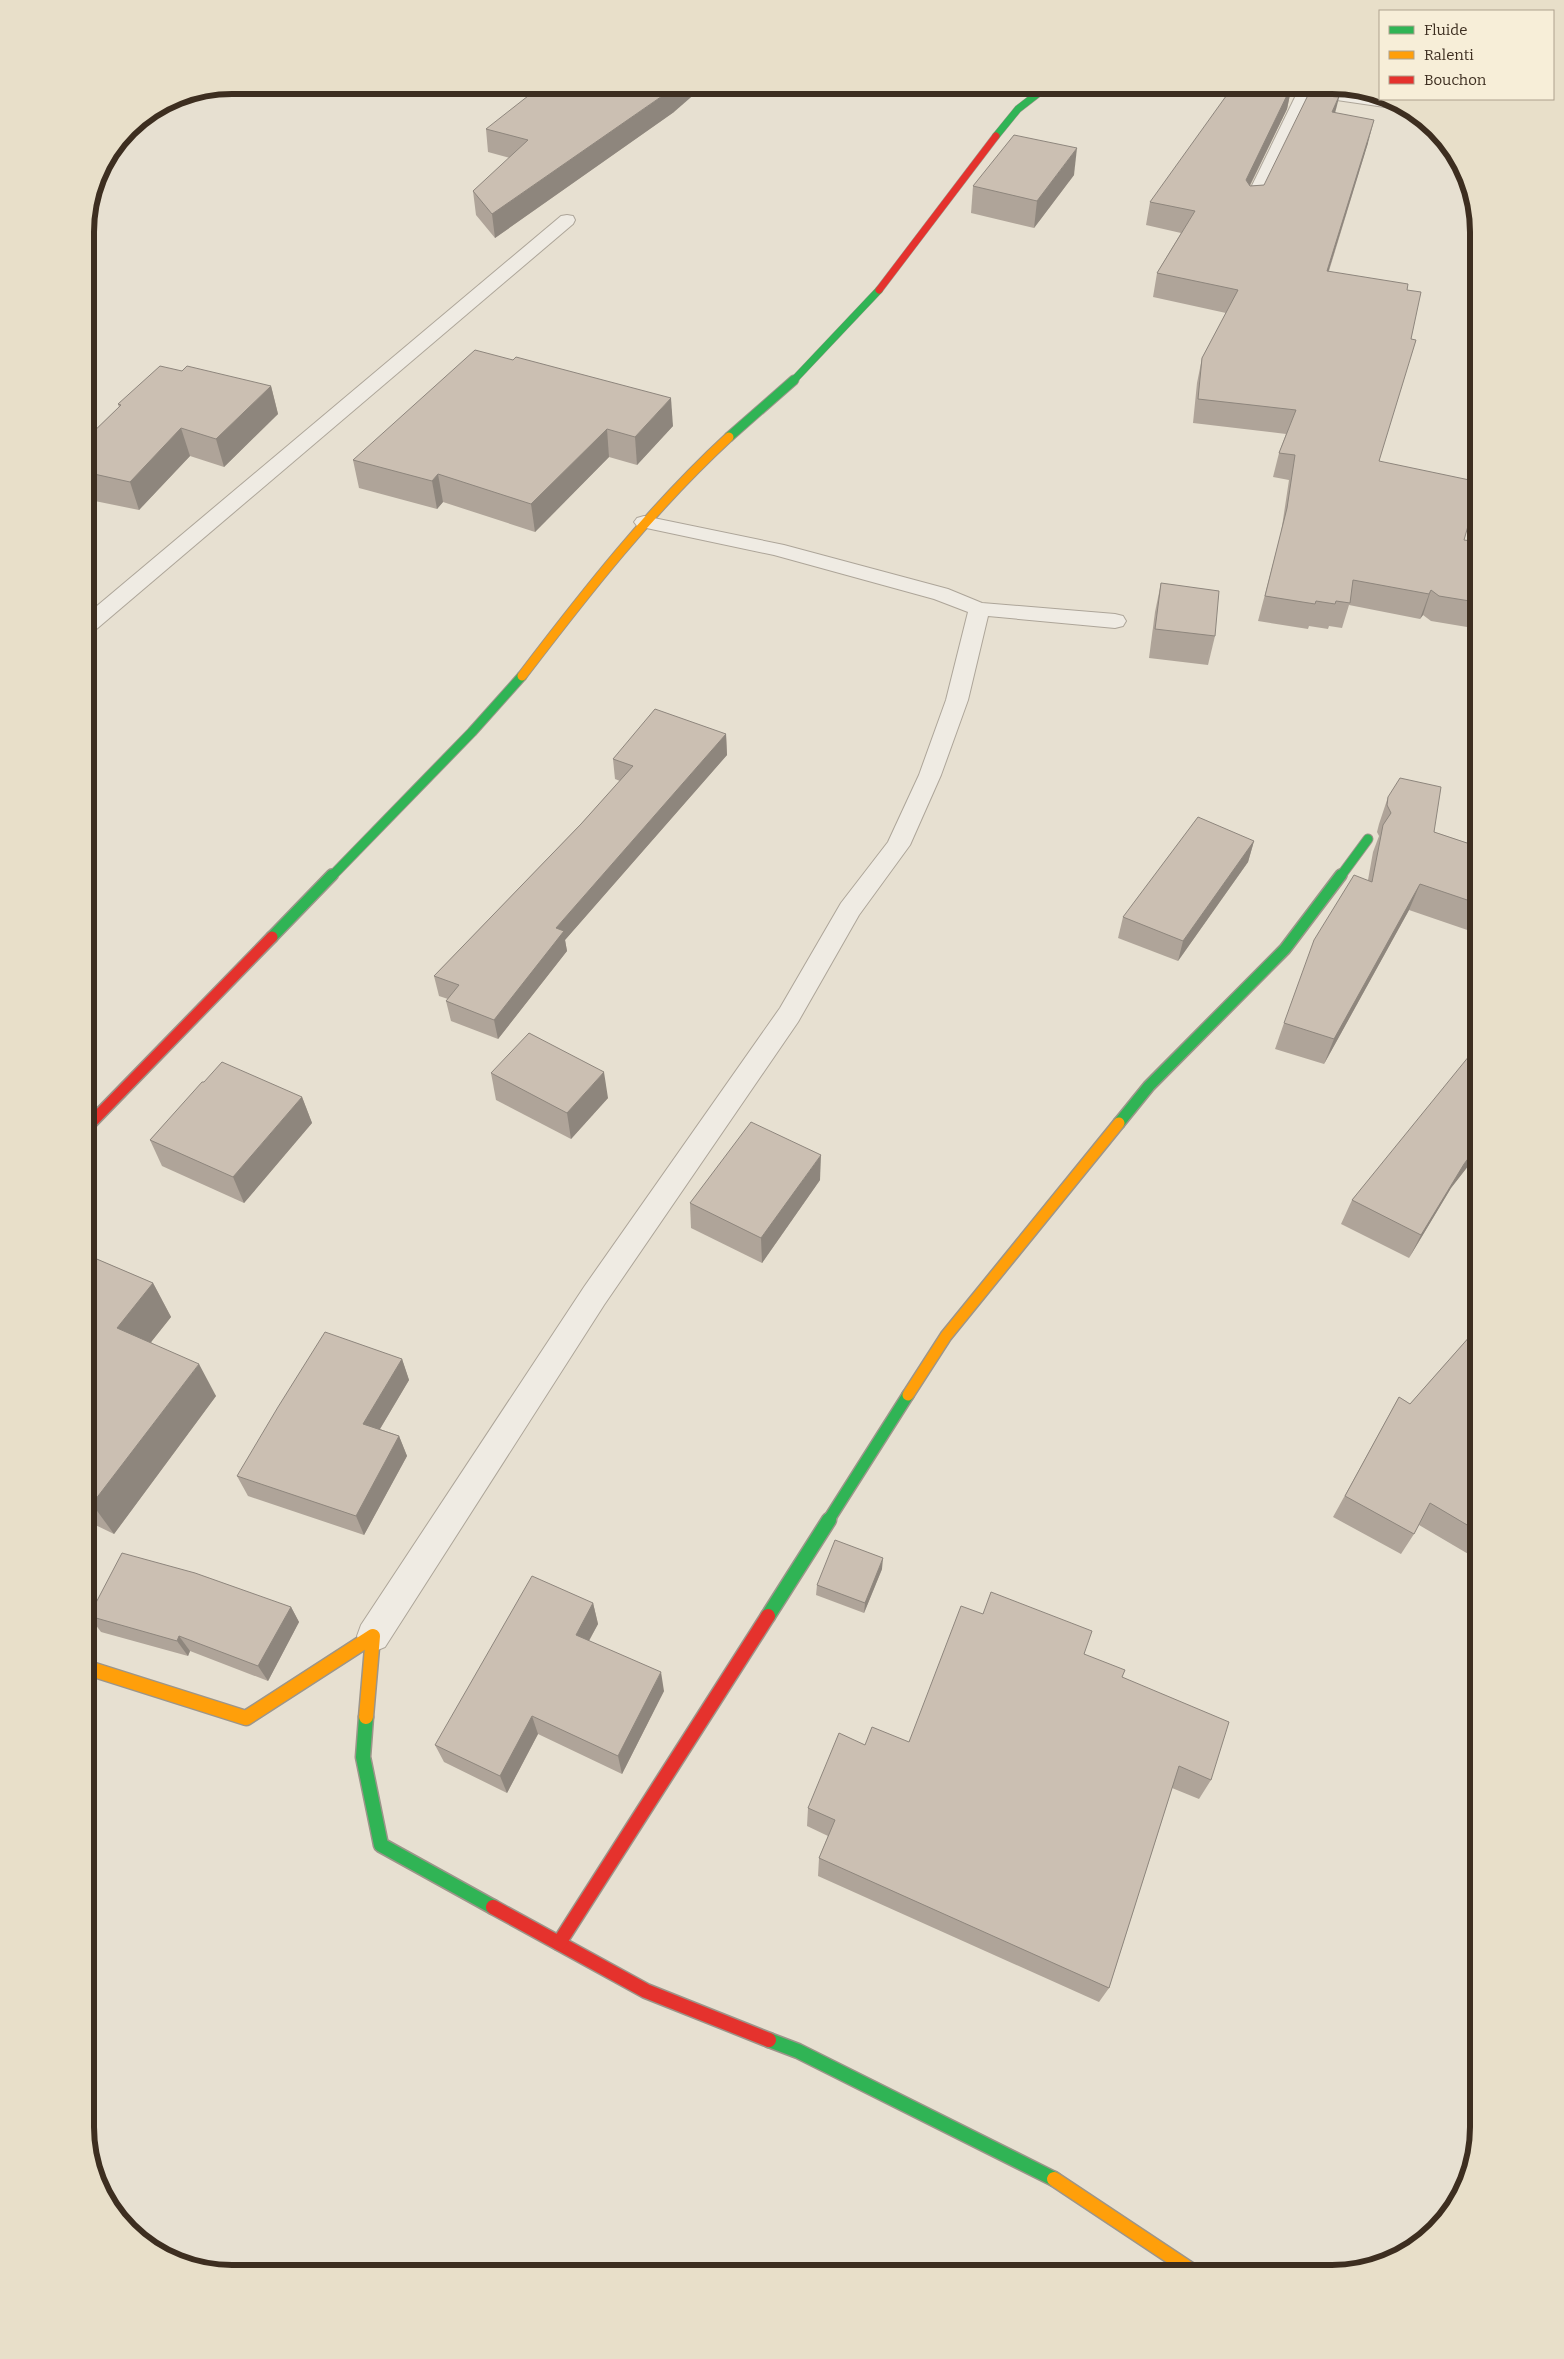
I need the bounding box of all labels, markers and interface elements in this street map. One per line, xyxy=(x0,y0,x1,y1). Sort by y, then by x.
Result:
legend xyxy=(1379,10,1554,100)
text: Fluide xyxy=(1424,21,1467,39)
text: Ralenti xyxy=(1424,46,1474,64)
text: Bouchon xyxy=(1424,71,1487,89)

